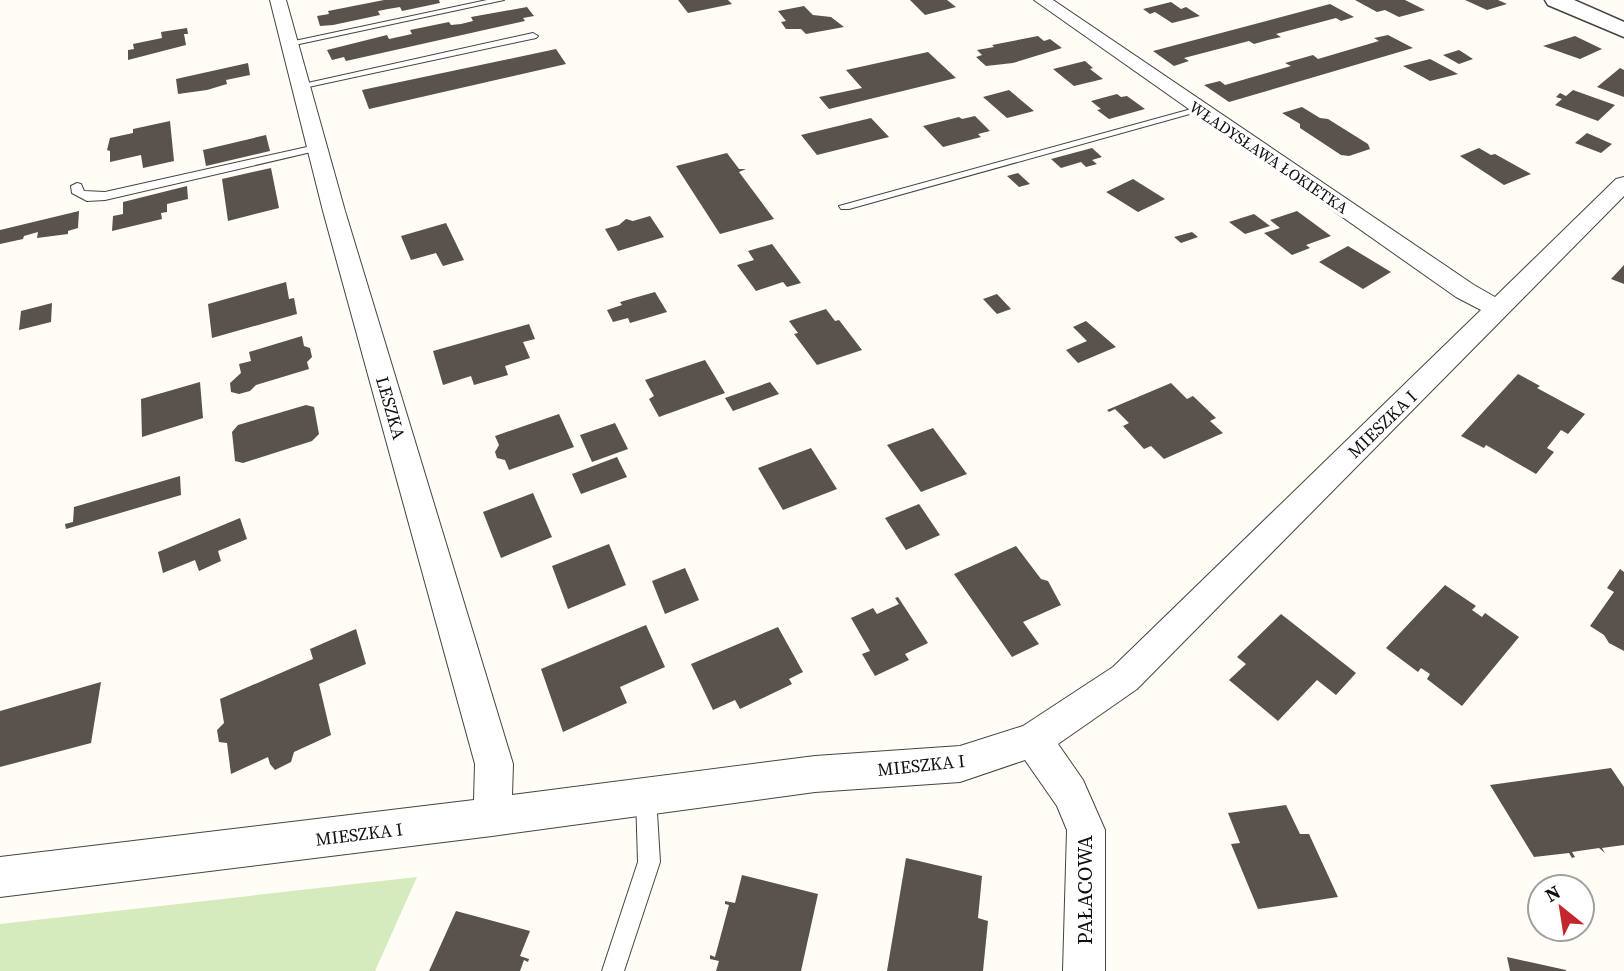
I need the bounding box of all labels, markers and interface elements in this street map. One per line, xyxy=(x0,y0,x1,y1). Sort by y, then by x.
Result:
street label: WŁADYSŁAWA ŁOKIETKA xyxy=(1185,95,1353,219)
street label: LESZKA xyxy=(370,374,412,442)
street label: MIESZKA I xyxy=(1342,384,1422,464)
street label: MIESZKA I xyxy=(876,748,966,782)
street label: MIESZKA I xyxy=(314,816,404,852)
street label: PAŁACOWA xyxy=(1070,835,1099,945)
north arrow xyxy=(1526,873,1596,943)
text: N xyxy=(1540,878,1565,908)

